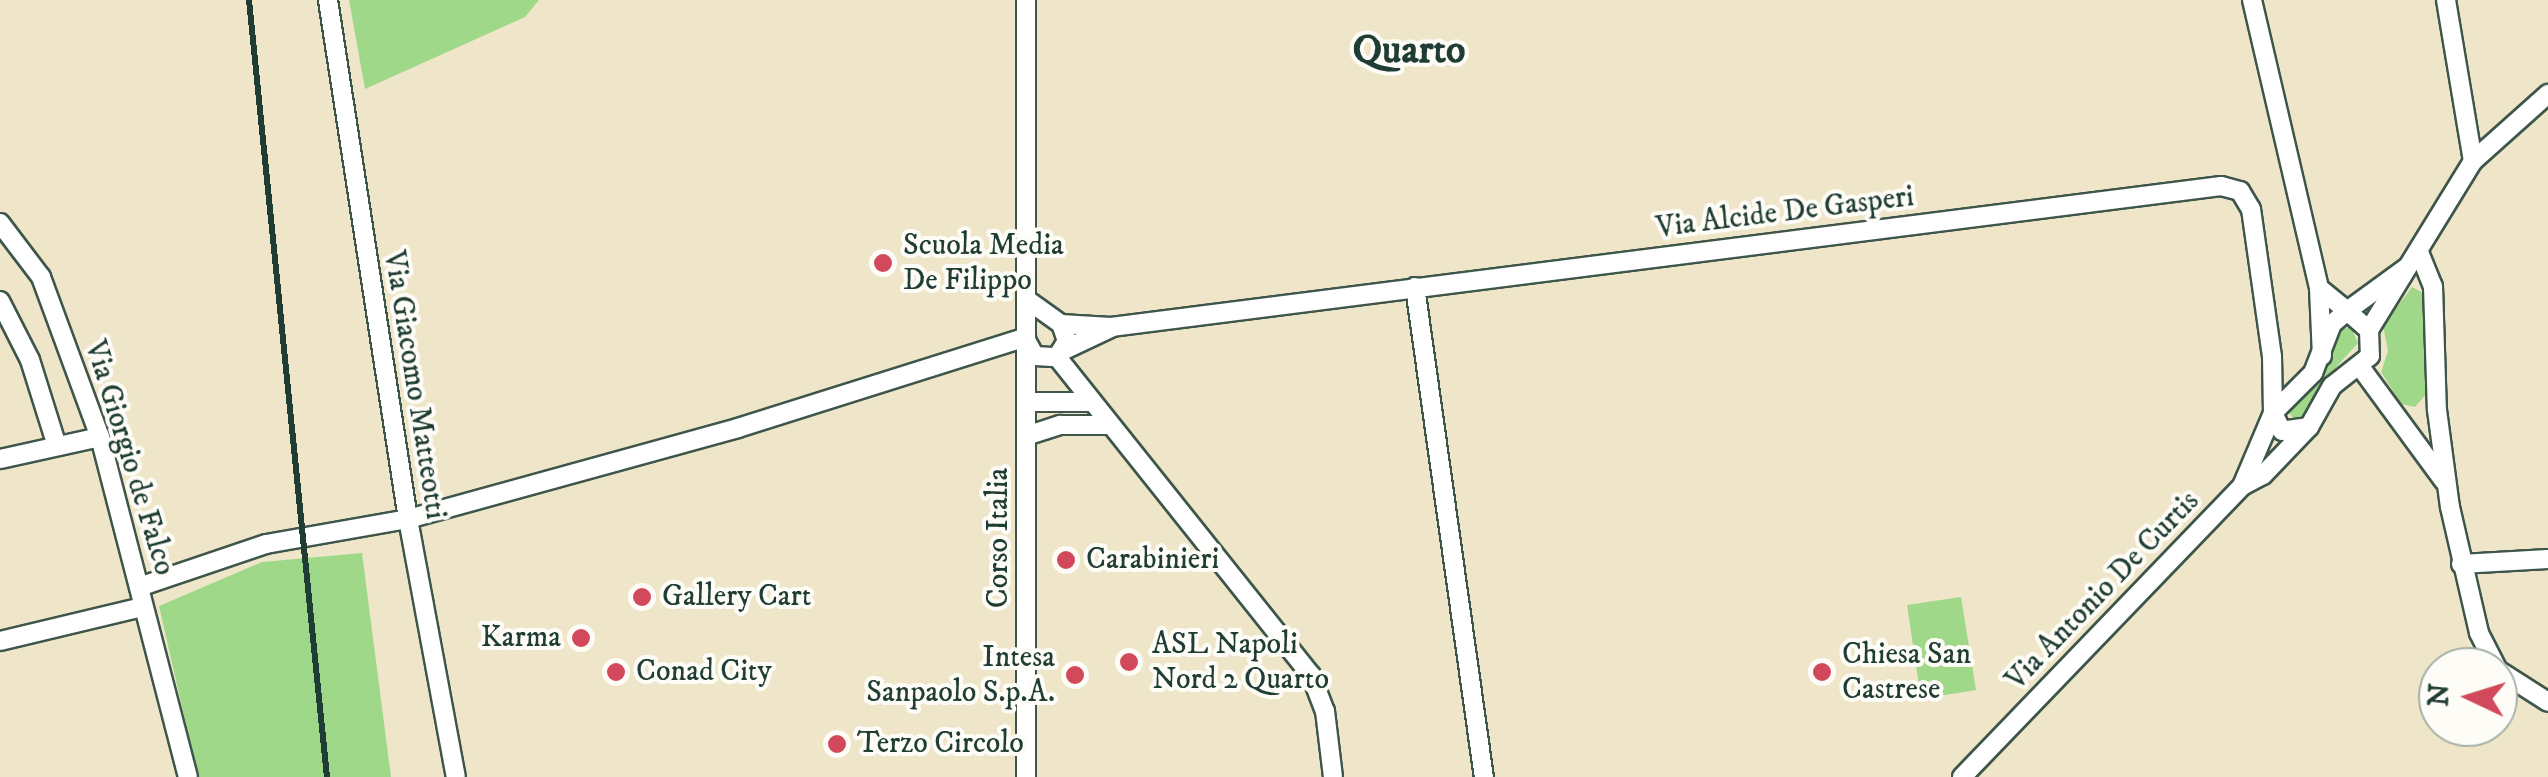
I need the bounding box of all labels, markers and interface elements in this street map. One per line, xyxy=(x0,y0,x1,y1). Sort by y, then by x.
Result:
district label: Quarto xyxy=(1352,27,1466,75)
street label: Via Alcide De Gasperi xyxy=(1654,179,1916,247)
place label: Scuola Media De Filippo xyxy=(903,228,1064,298)
street label: Via Giacomo Matteotti xyxy=(375,248,453,522)
marker: Scuola Media De Filippo xyxy=(872,252,894,274)
street label: Via Giorgio de Falco xyxy=(76,336,182,580)
street label: Corso Italia xyxy=(981,468,1017,608)
street label: Via Antonio De Curtis xyxy=(1999,484,2207,698)
place label: Carabinieri xyxy=(1086,542,1219,578)
marker: Carabinieri xyxy=(1055,549,1077,571)
place label: Gallery Cart xyxy=(662,579,811,615)
marker: Gallery Cart xyxy=(631,586,653,608)
place label: Karma xyxy=(481,620,561,656)
marker: Karma xyxy=(570,627,592,649)
place label: ASL Napoli Nord 2 Quarto xyxy=(1152,627,1329,698)
place label: Chiesa San Castrese xyxy=(1842,637,1971,708)
place label: Intesa Sanpaolo S.p.A. xyxy=(866,640,1055,710)
north arrow xyxy=(2418,647,2518,747)
marker: ASL Napoli Nord 2 Quarto xyxy=(1116,649,1142,675)
place label: Conad City xyxy=(636,654,772,690)
marker: Conad City xyxy=(605,661,627,683)
marker: Chiesa San Castrese xyxy=(1811,661,1833,683)
marker: Intesa Sanpaolo S.p.A. xyxy=(1064,664,1086,686)
text: N xyxy=(2421,682,2458,708)
place label: Terzo Circolo xyxy=(857,726,1024,762)
marker: Terzo Circolo xyxy=(826,733,848,755)

